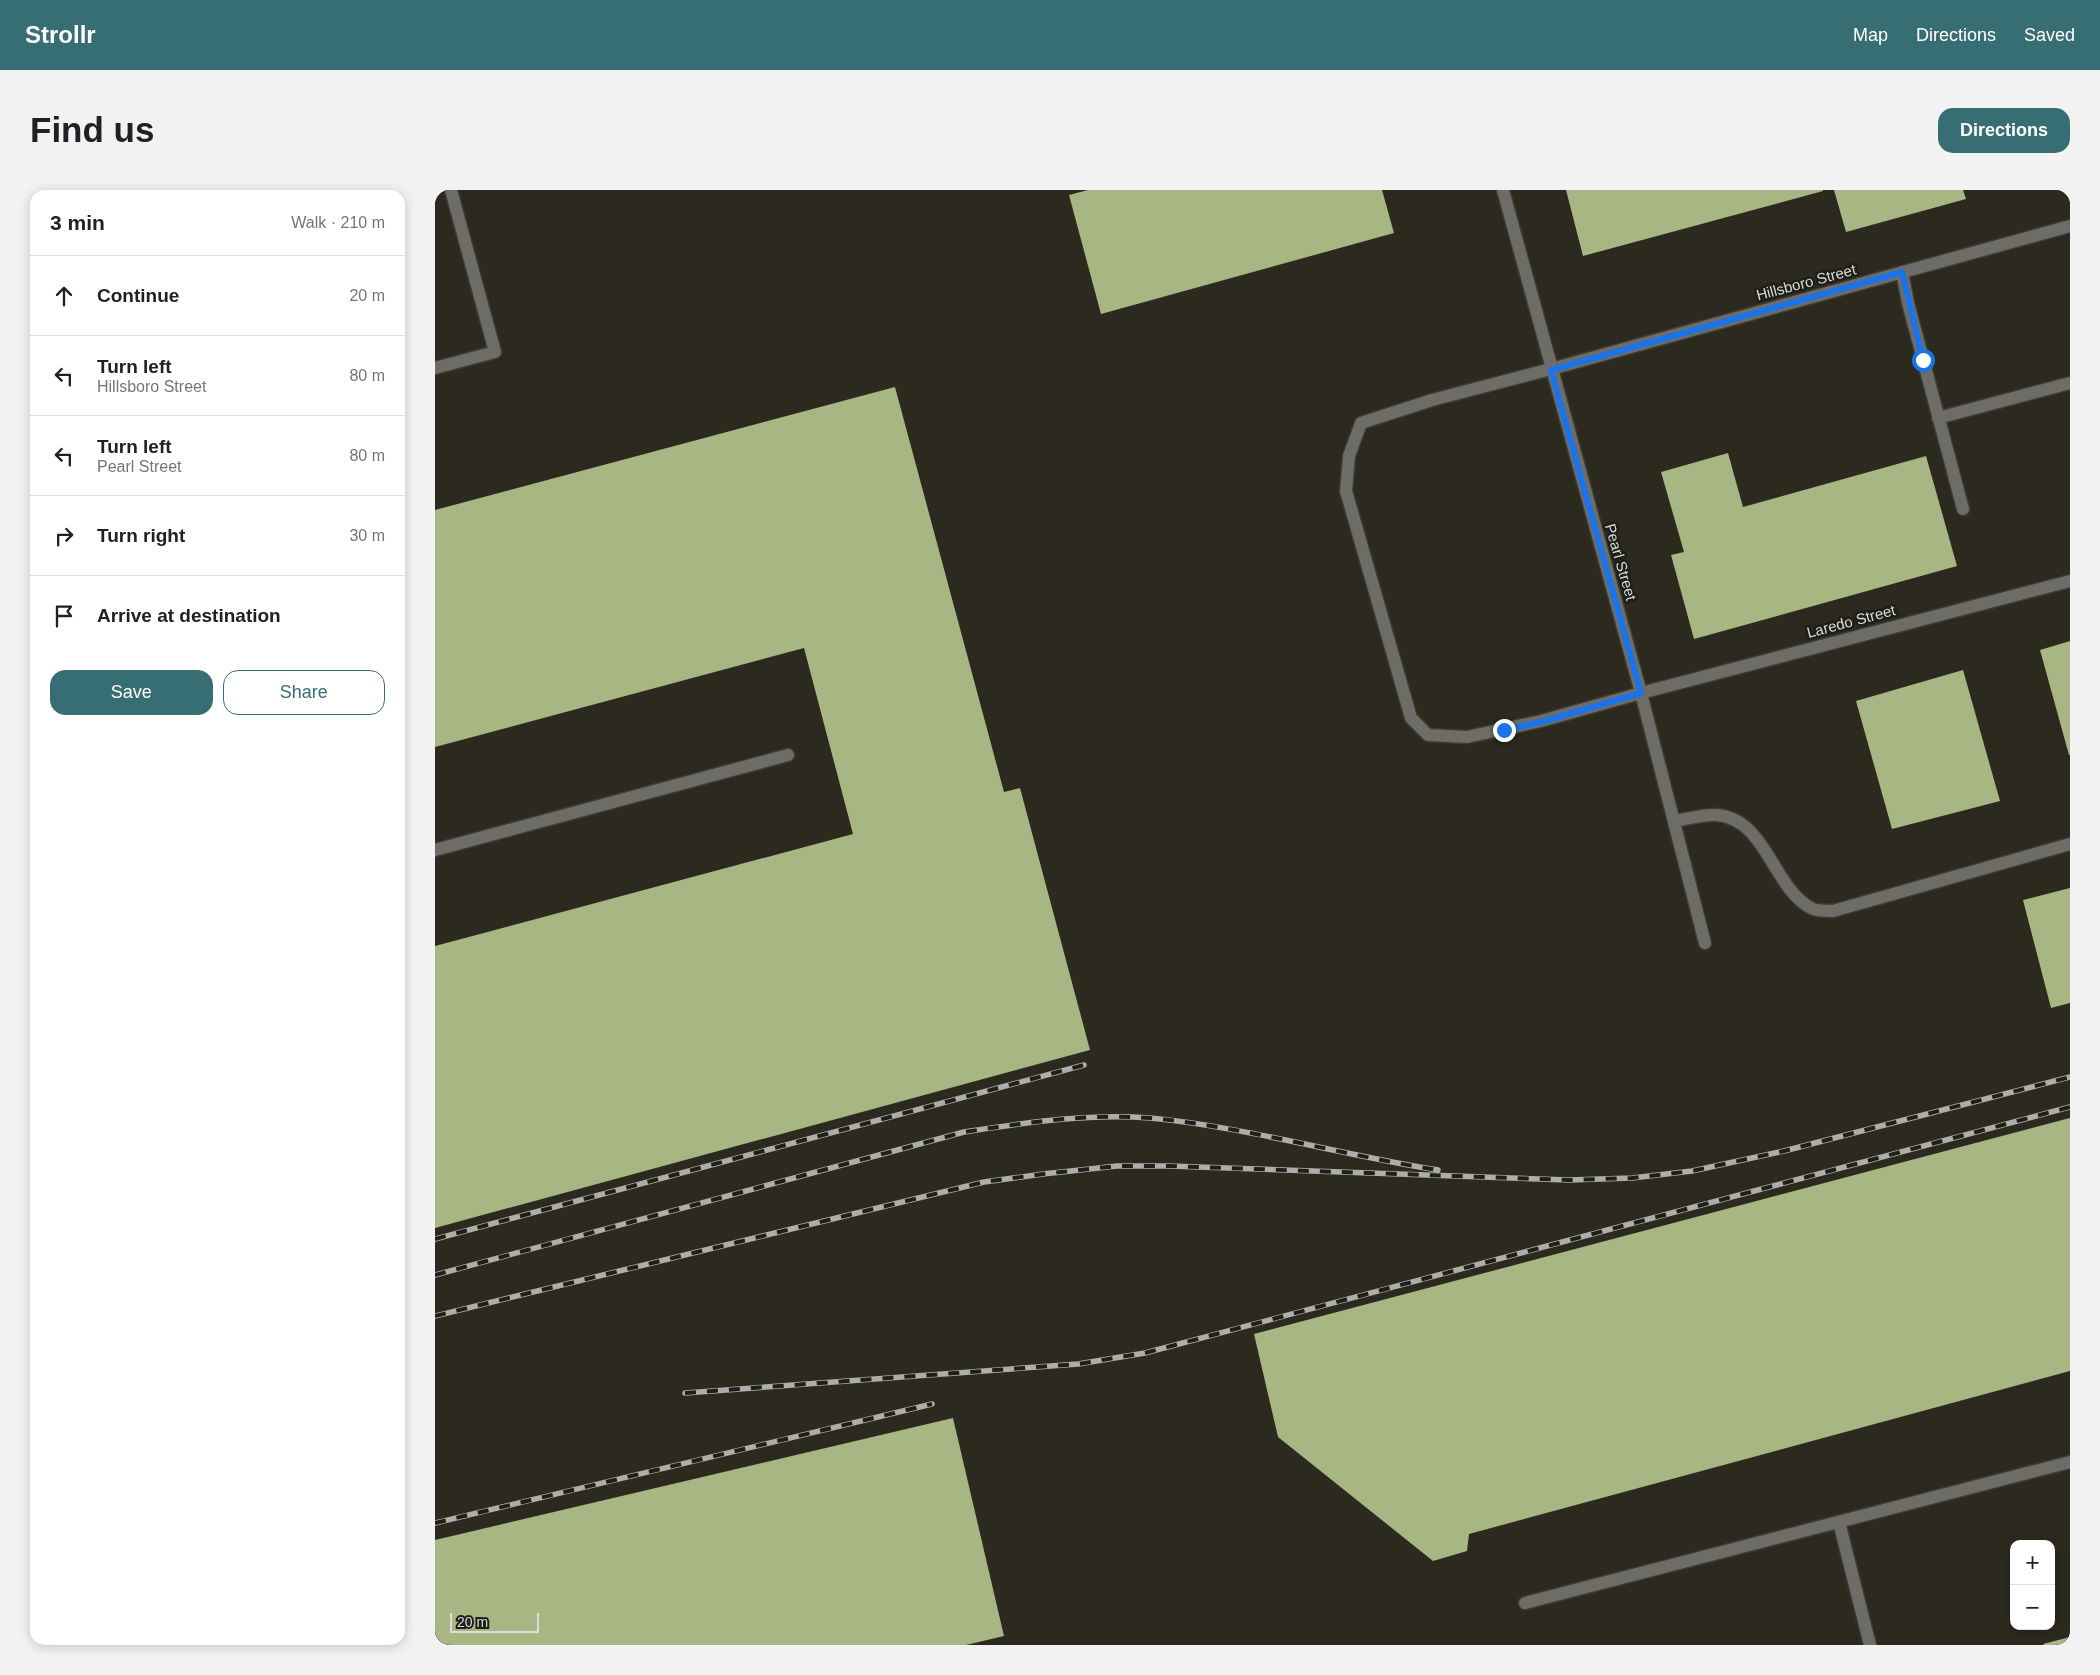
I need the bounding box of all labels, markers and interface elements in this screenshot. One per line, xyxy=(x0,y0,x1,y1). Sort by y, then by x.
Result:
text: Strollr xyxy=(25,21,96,48)
text: Map xyxy=(1853,25,1888,45)
text: Directions xyxy=(1916,25,1996,45)
text: Saved xyxy=(2024,25,2075,45)
button: Directions xyxy=(1938,108,2070,153)
text: Find us xyxy=(30,110,154,149)
text: 3 min xyxy=(50,211,105,234)
text: Walk · 210 m xyxy=(291,214,385,231)
street label: Hillsboro Street xyxy=(1754,260,1859,303)
icon: ahead xyxy=(50,282,78,310)
text: Continue xyxy=(97,285,179,306)
text: 20 m xyxy=(349,287,385,304)
route start xyxy=(1912,349,1935,372)
text: Turn left xyxy=(97,356,172,377)
icon: left xyxy=(50,362,78,390)
text: 80 m xyxy=(349,367,385,384)
text: Hillsboro Street xyxy=(97,378,206,395)
text: Turn left xyxy=(97,436,172,457)
icon: left xyxy=(50,442,78,470)
text: 80 m xyxy=(349,447,385,464)
text: Pearl Street xyxy=(97,458,181,475)
icon: right xyxy=(50,522,78,550)
street label: Pearl Street xyxy=(1602,522,1640,603)
text: Turn right xyxy=(97,525,185,546)
text: 30 m xyxy=(349,527,385,544)
street label: Laredo Street xyxy=(1805,601,1898,641)
icon: arrive xyxy=(50,602,78,630)
text: Arrive at destination xyxy=(97,605,281,626)
button: Save xyxy=(50,670,213,715)
button: Share xyxy=(223,670,385,715)
route end xyxy=(1493,719,1516,742)
map controls xyxy=(2010,1540,2055,1630)
button: + xyxy=(2010,1540,2055,1585)
button: − xyxy=(2010,1585,2055,1630)
scale bar xyxy=(450,1610,539,1633)
text: 20 m xyxy=(457,1614,488,1630)

